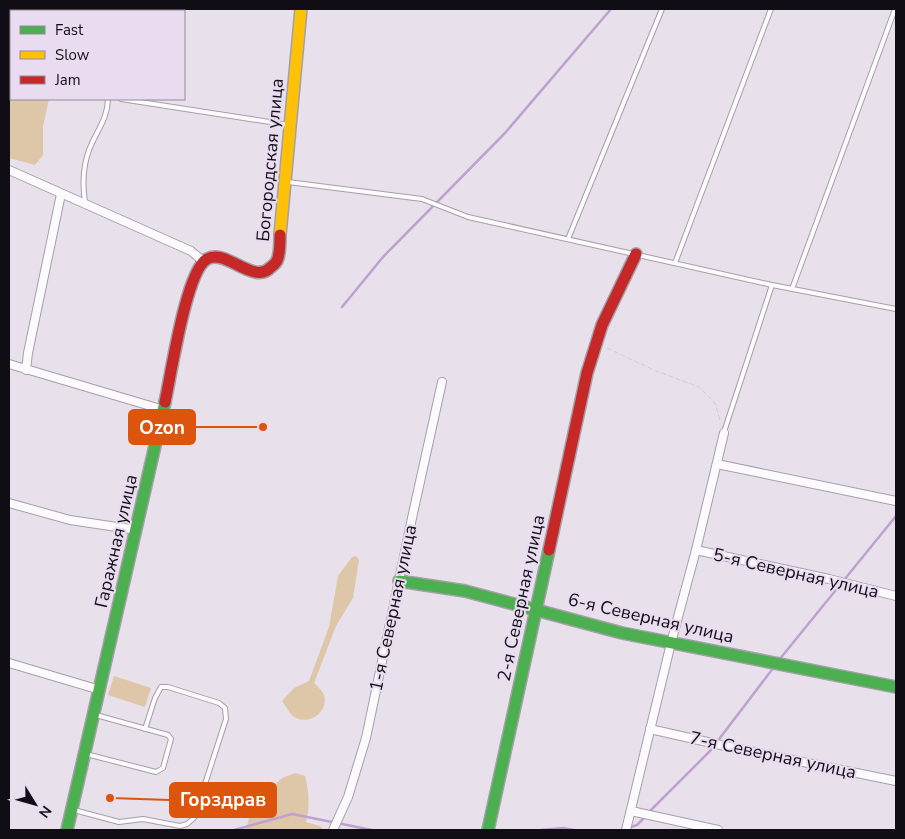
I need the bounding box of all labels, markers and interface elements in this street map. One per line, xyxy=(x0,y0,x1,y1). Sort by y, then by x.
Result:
legend xyxy=(10,10,185,100)
text: Fast xyxy=(55,20,84,40)
text: Slow xyxy=(55,45,90,65)
text: Jam xyxy=(54,70,81,90)
street label: Богородская улица xyxy=(251,77,289,243)
callout: Ozon xyxy=(129,410,195,444)
text: Ozon xyxy=(139,415,185,441)
street label: Гаражная улица xyxy=(89,472,143,610)
street label: 2-я Северная улица xyxy=(492,513,550,683)
street label: 1-я Северная улица xyxy=(364,523,422,693)
street label: 5-я Северная улица xyxy=(711,542,881,604)
street label: 6-я Северная улица xyxy=(566,587,736,649)
street label: 7-я Северная улица xyxy=(688,726,858,784)
north arrow xyxy=(10,779,60,829)
callout: Горздрав xyxy=(170,783,276,817)
text: Горздрав xyxy=(180,787,266,813)
text: N xyxy=(34,802,56,821)

